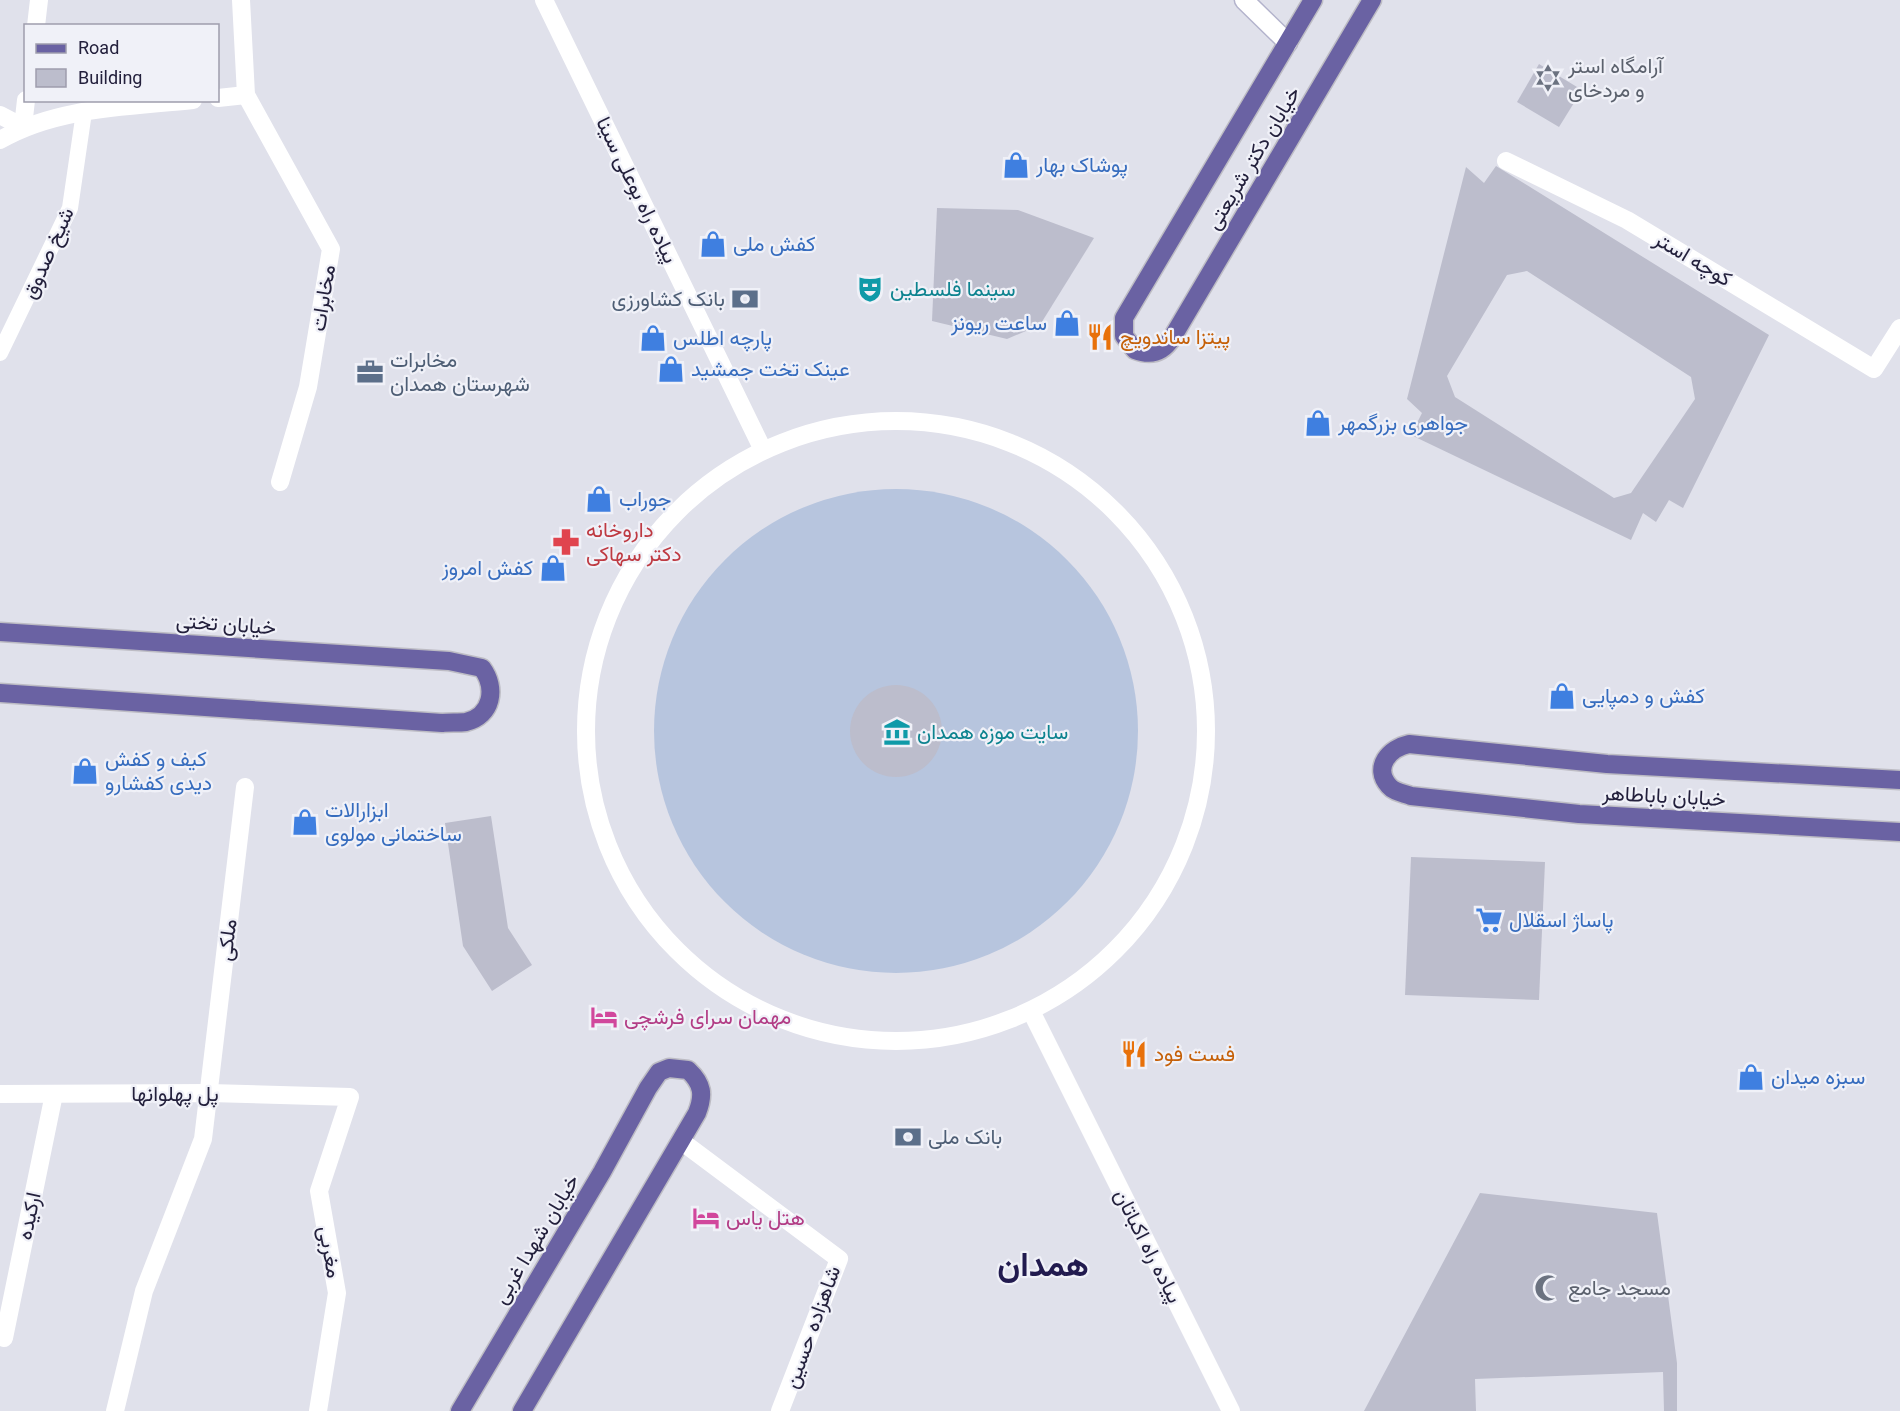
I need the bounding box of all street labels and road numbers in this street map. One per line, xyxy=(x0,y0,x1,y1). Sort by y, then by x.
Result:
street label: خیابان دکتر شریعتی xyxy=(1201,82,1306,234)
street label: پیاده راه بوعلی سینا xyxy=(589,113,683,268)
street label: شیخ صدوق xyxy=(17,204,81,303)
street label: کوچه استر xyxy=(1648,226,1736,293)
street label: مخابرات xyxy=(306,263,341,333)
street label: خیابان تختی xyxy=(175,609,277,639)
street label: خیابان باباطاهر xyxy=(1601,781,1726,812)
street label: ملکی xyxy=(213,918,241,962)
street label: پل پهلوانها xyxy=(131,1082,219,1108)
street label: خیابان شهدا غربی xyxy=(488,1170,585,1309)
street label: پیاده راه اکباتان xyxy=(1107,1185,1187,1308)
street label: ارکیده xyxy=(12,1190,47,1242)
street label: مغربی xyxy=(313,1224,346,1280)
street label: شاهزاده حسین xyxy=(779,1263,846,1392)

